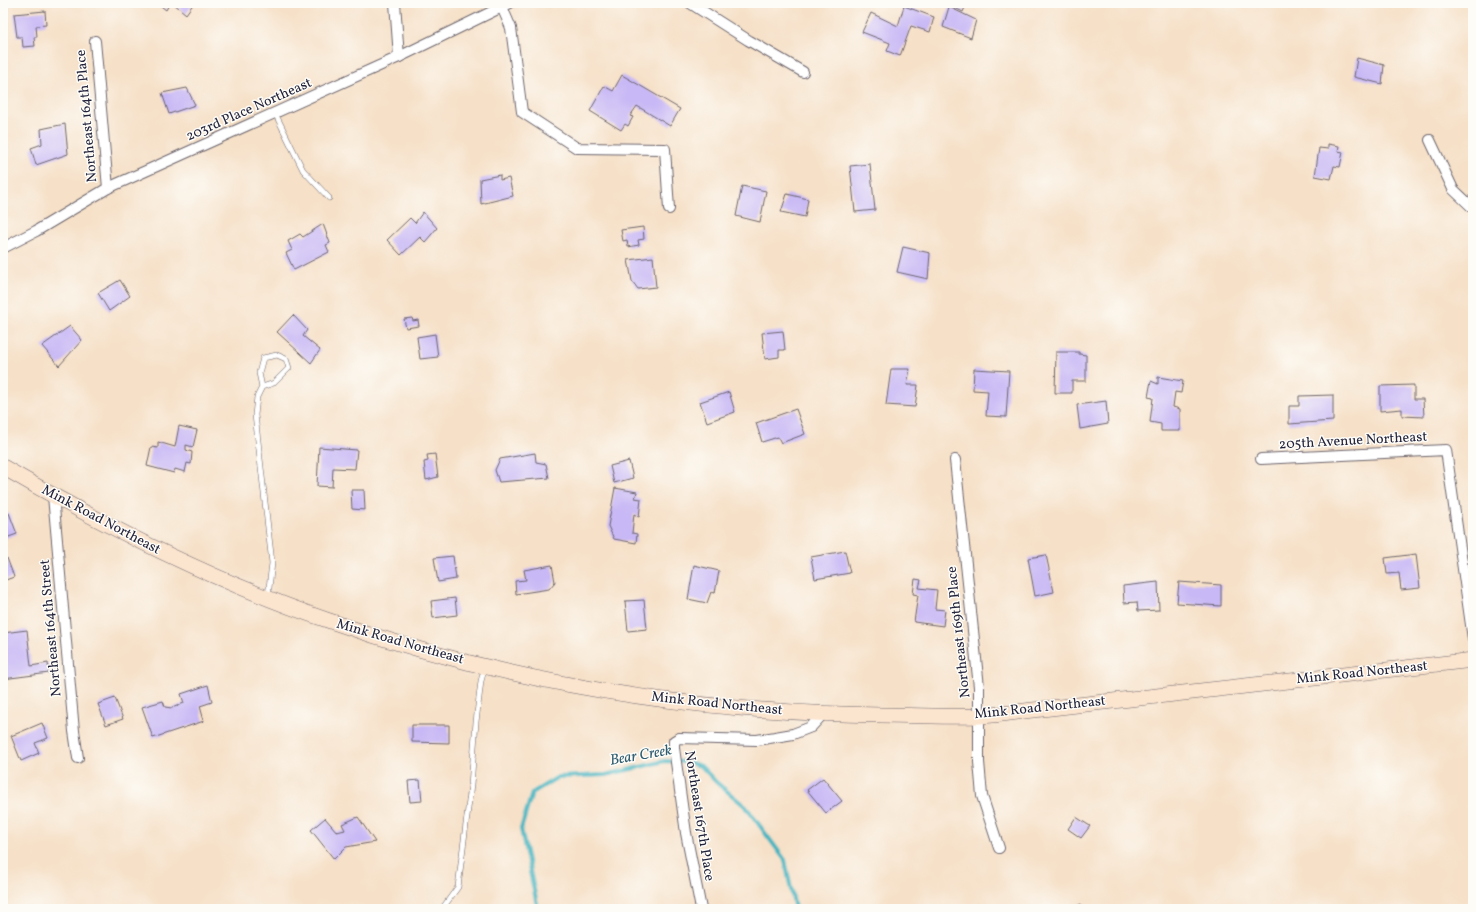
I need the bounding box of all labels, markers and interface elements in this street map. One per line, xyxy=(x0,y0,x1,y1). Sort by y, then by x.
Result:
street label: Northeast 164th Place xyxy=(72,49,102,183)
street label: 203rd Place Northeast xyxy=(183,74,315,146)
street label: 205th Avenue Northeast xyxy=(1278,428,1428,454)
street label: Mink Road Northeast xyxy=(38,481,164,559)
street label: Northeast 164th Street xyxy=(36,559,66,697)
street label: Northeast 169th Place xyxy=(943,565,975,699)
street label: Mink Road Northeast xyxy=(334,615,466,669)
street label: Mink Road Northeast xyxy=(1295,657,1429,689)
street label: Mink Road Northeast xyxy=(650,688,784,720)
street label: Mink Road Northeast xyxy=(973,692,1107,724)
water label: Bear Creek xyxy=(608,740,674,772)
street label: Northeast 167th Place xyxy=(679,749,719,883)

